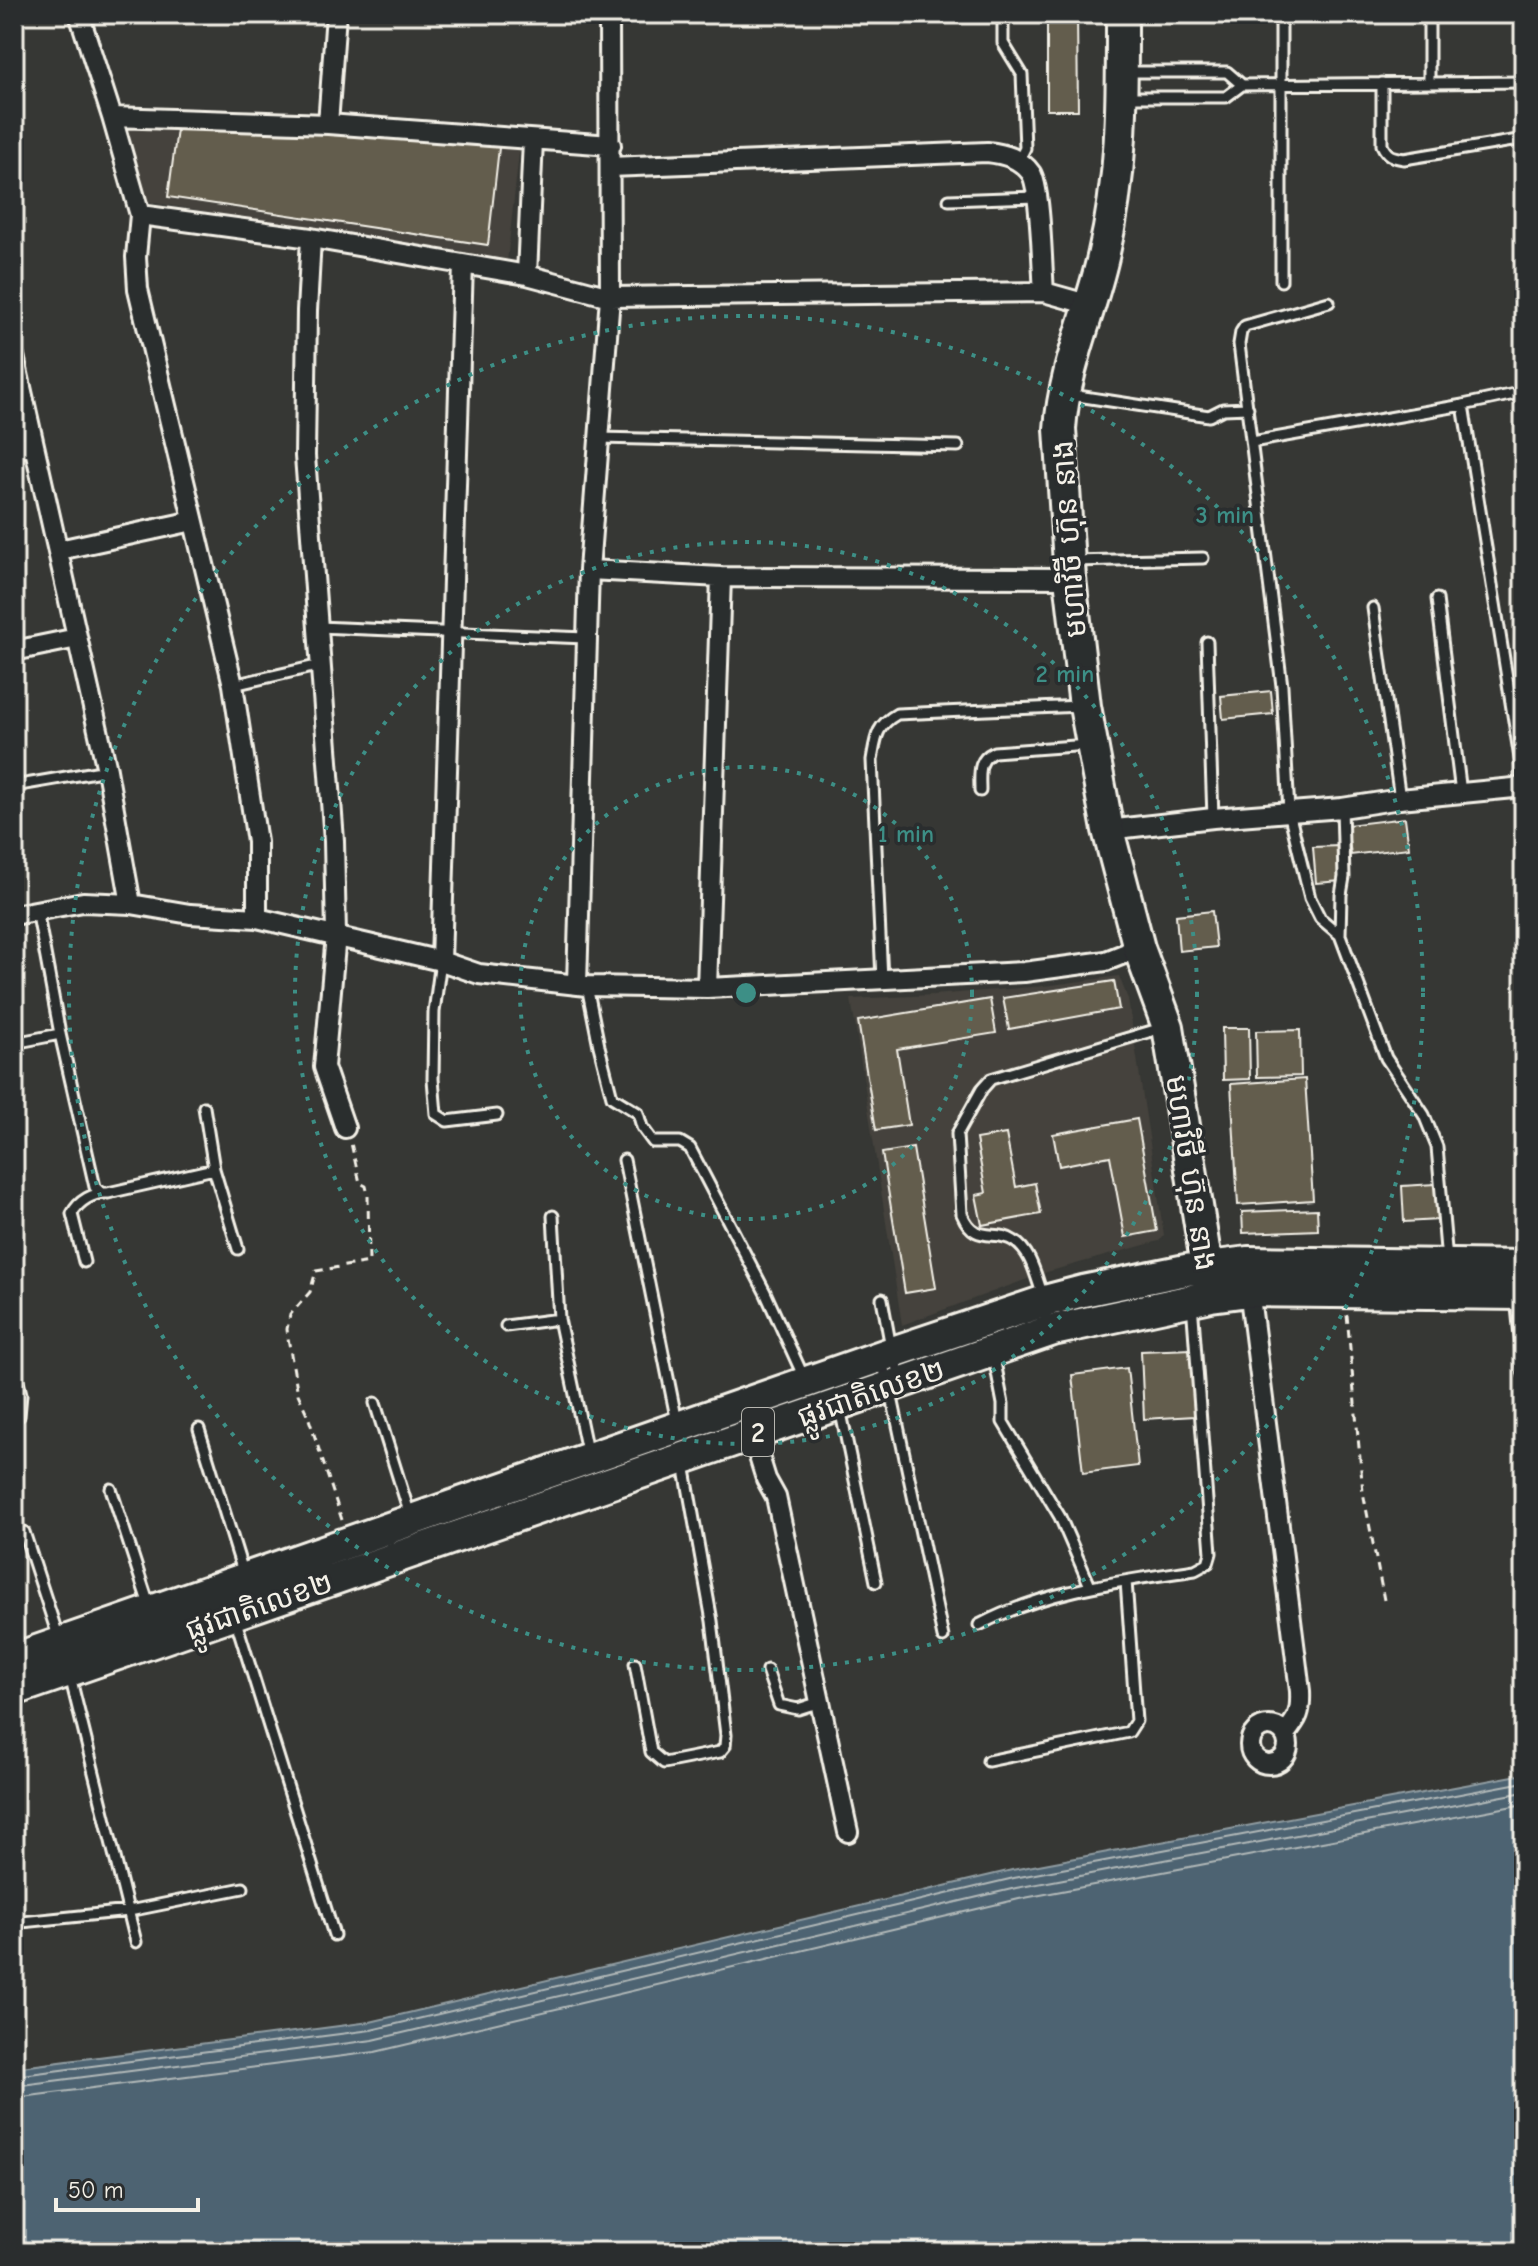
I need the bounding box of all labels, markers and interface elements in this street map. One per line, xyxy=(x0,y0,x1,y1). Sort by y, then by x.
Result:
street label: មហាវិថី ហ៊ុន នាង xyxy=(1043,439,1095,639)
text: 3 min xyxy=(1196,501,1254,529)
text: 2 min xyxy=(1036,660,1094,688)
text: 1 min xyxy=(878,820,934,848)
centre of rings xyxy=(732,979,760,1007)
street label: មហាវិថី ហ៊ុន នាង xyxy=(1157,1072,1225,1274)
street label: ផ្លូវជាតិលេខ២ xyxy=(793,1352,952,1442)
road number: 2 xyxy=(742,1408,774,1456)
street label: ផ្លូវជាតិលេខ២ xyxy=(181,1565,340,1655)
scale bar xyxy=(56,2162,198,2212)
text: 50 m xyxy=(68,2176,124,2204)

